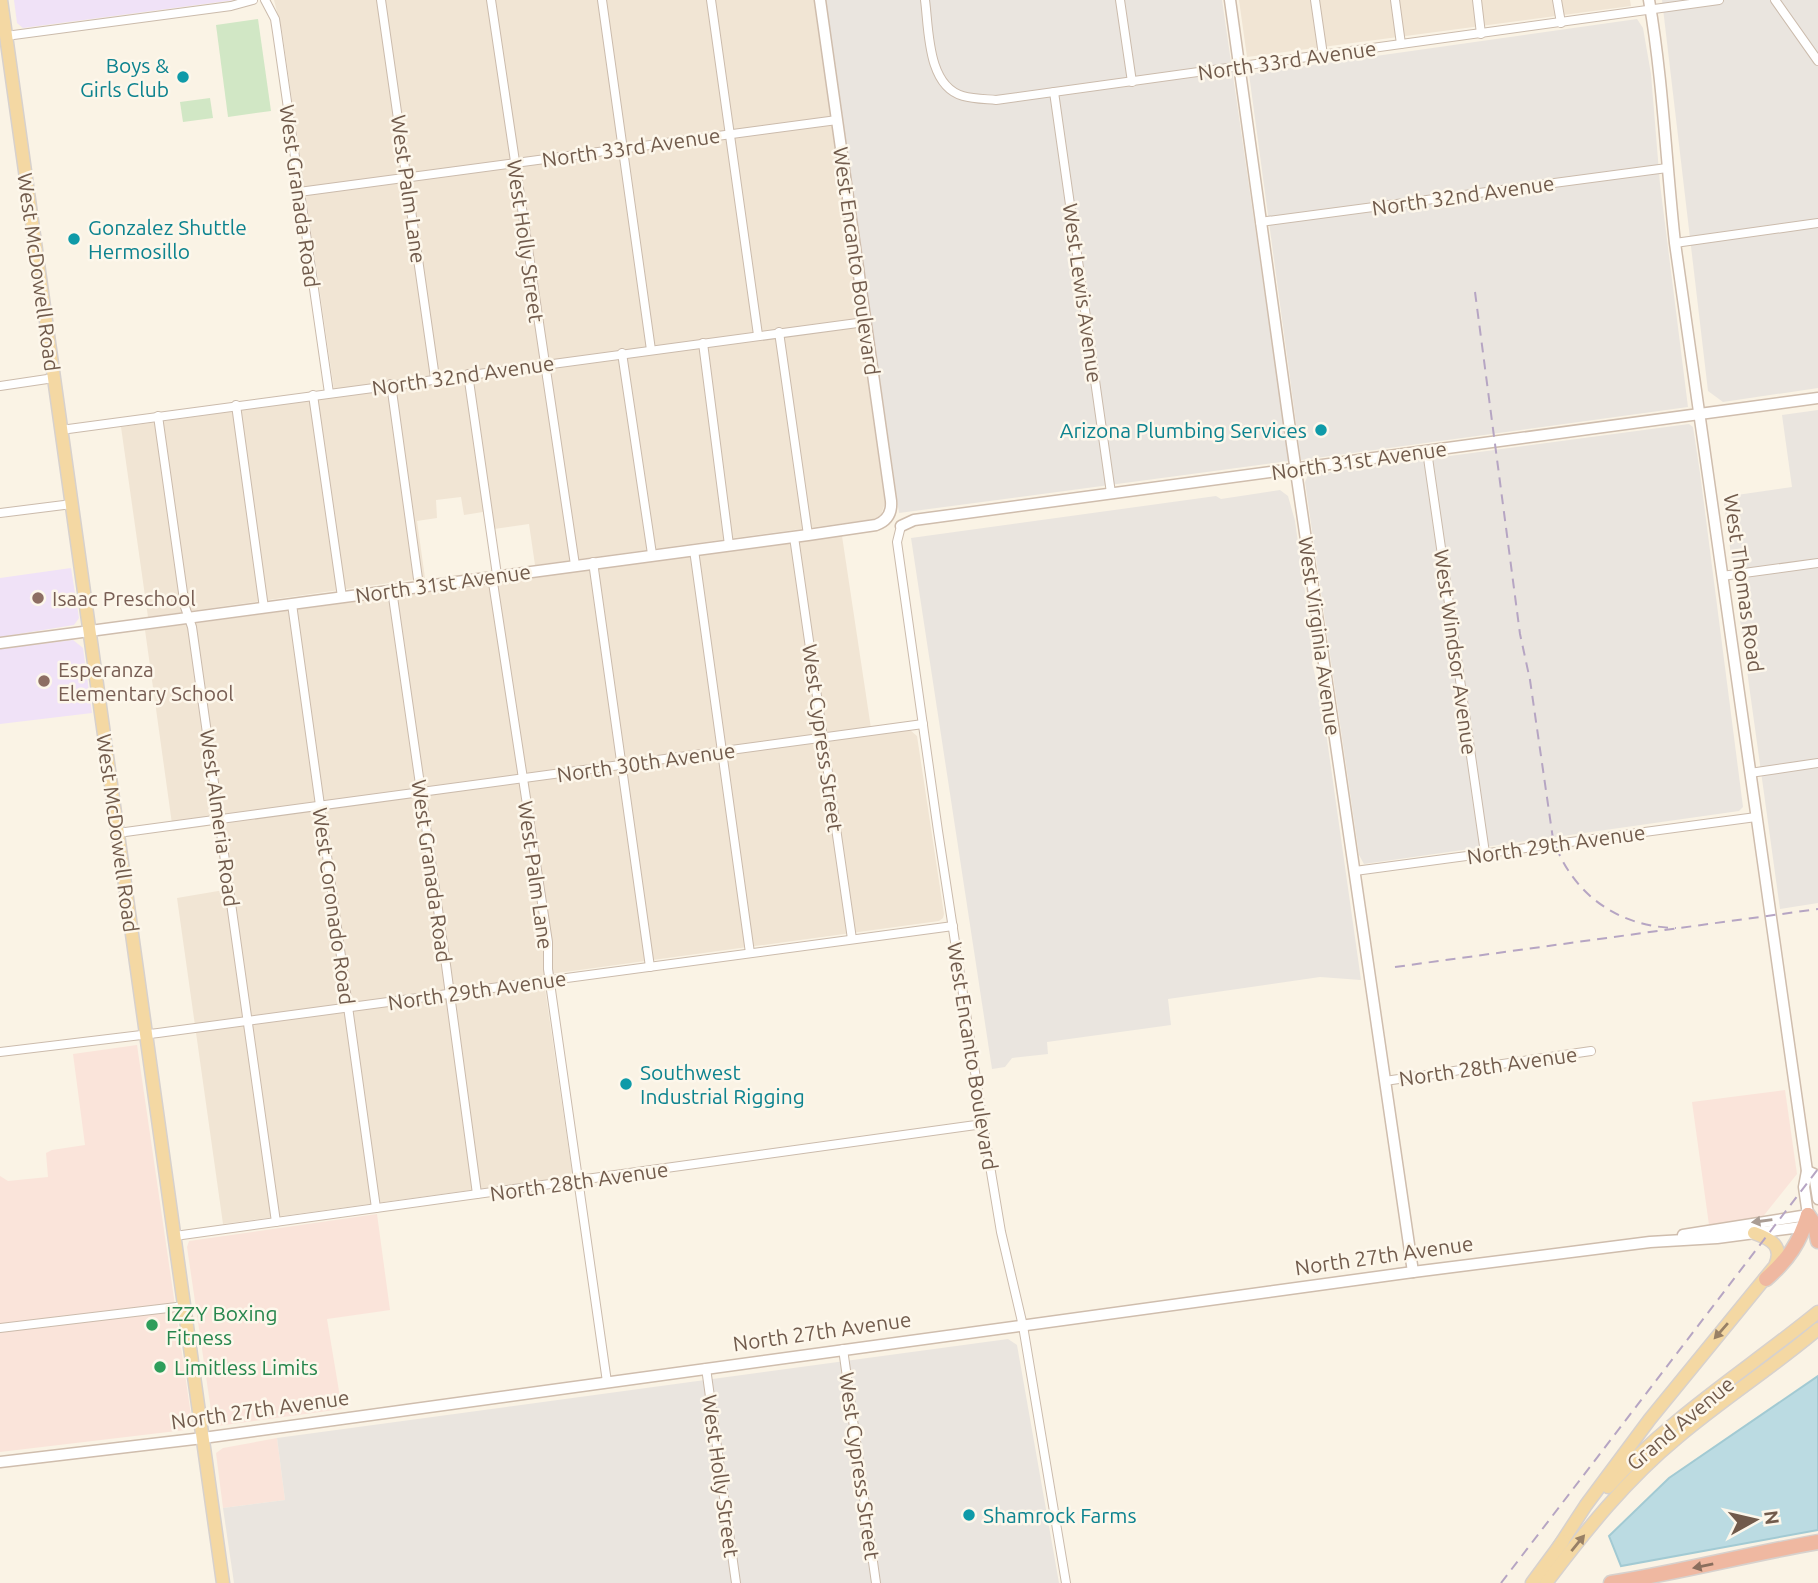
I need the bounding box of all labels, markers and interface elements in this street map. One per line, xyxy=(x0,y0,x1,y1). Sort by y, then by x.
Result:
street label: North 33rd Avenue xyxy=(1196,36,1378,84)
place label: Boys & Girls Club xyxy=(80,53,169,101)
marker: Boys & Girls Club xyxy=(175,69,191,85)
street label: West Granada Road xyxy=(275,103,325,289)
street label: West Palm Lane xyxy=(387,113,431,265)
street label: North 33rd Avenue xyxy=(540,123,722,171)
street label: West Encanto Boulevard xyxy=(829,145,885,377)
street label: West Holly Street xyxy=(503,158,549,324)
street label: North 32nd Avenue xyxy=(1370,170,1556,220)
street label: West McDowell Road xyxy=(13,171,65,373)
street label: West Lewis Avenue xyxy=(1059,202,1107,384)
place label: Gonzalez Shuttle Hermosillo xyxy=(88,215,247,263)
marker: Gonzalez Shuttle Hermosillo xyxy=(66,231,82,247)
street label: North 32nd Avenue xyxy=(370,350,556,400)
place label: Arizona Plumbing Services xyxy=(1060,418,1307,442)
marker: Arizona Plumbing Services xyxy=(1313,422,1329,438)
street label: North 31st Avenue xyxy=(1270,436,1448,484)
street label: West Thomas Road xyxy=(1720,492,1768,674)
street label: West Virginia Avenue xyxy=(1294,535,1346,737)
street label: West Windsor Avenue xyxy=(1430,548,1482,756)
street label: North 31st Avenue xyxy=(354,559,532,607)
place label: Isaac Preschool xyxy=(52,586,196,610)
marker: Isaac Preschool xyxy=(30,590,46,606)
street label: West Cypress Street xyxy=(798,643,848,833)
place label: Esperanza Elementary School xyxy=(58,657,234,705)
marker: Esperanza Elementary School xyxy=(36,673,52,689)
street label: West Almeria Road xyxy=(196,728,244,908)
street label: West McDowell Road xyxy=(92,732,144,934)
street label: North 30th Avenue xyxy=(555,738,737,786)
street label: West Granada Road xyxy=(407,778,457,964)
street label: West Palm Lane xyxy=(514,799,558,951)
street label: West Coronado Road xyxy=(308,806,360,1006)
street label: North 29th Avenue xyxy=(1465,820,1647,868)
street label: West Encanto Boulevard xyxy=(943,940,1003,1172)
street label: North 29th Avenue xyxy=(386,966,568,1014)
street label: North 28th Avenue xyxy=(1397,1042,1579,1090)
place label: Southwest Industrial Rigging xyxy=(640,1060,805,1108)
marker: Southwest Industrial Rigging xyxy=(618,1076,634,1092)
street label: North 28th Avenue xyxy=(488,1157,670,1205)
one-way arrow xyxy=(1751,1216,1773,1227)
street label: North 27th Avenue xyxy=(1293,1231,1475,1279)
place label: IZZY Boxing Fitness xyxy=(166,1301,278,1349)
street label: North 27th Avenue xyxy=(731,1307,913,1355)
marker: IZZY Boxing Fitness xyxy=(144,1317,160,1333)
one-way arrow xyxy=(1714,1322,1730,1339)
place label: Limitless Limits xyxy=(174,1355,318,1379)
marker: Limitless Limits xyxy=(152,1359,168,1375)
street label: West Cypress Street xyxy=(835,1371,885,1561)
street label: Grand Avenue xyxy=(1622,1371,1738,1475)
street label: North 27th Avenue xyxy=(169,1385,351,1433)
street label: West Holly Street xyxy=(698,1393,744,1559)
north arrow xyxy=(1720,1485,1790,1555)
place label: Shamrock Farms xyxy=(983,1503,1137,1527)
marker: Shamrock Farms xyxy=(961,1507,977,1523)
text: N xyxy=(1760,1509,1784,1526)
one-way arrow xyxy=(1570,1534,1585,1552)
one-way arrow xyxy=(1692,1561,1714,1572)

